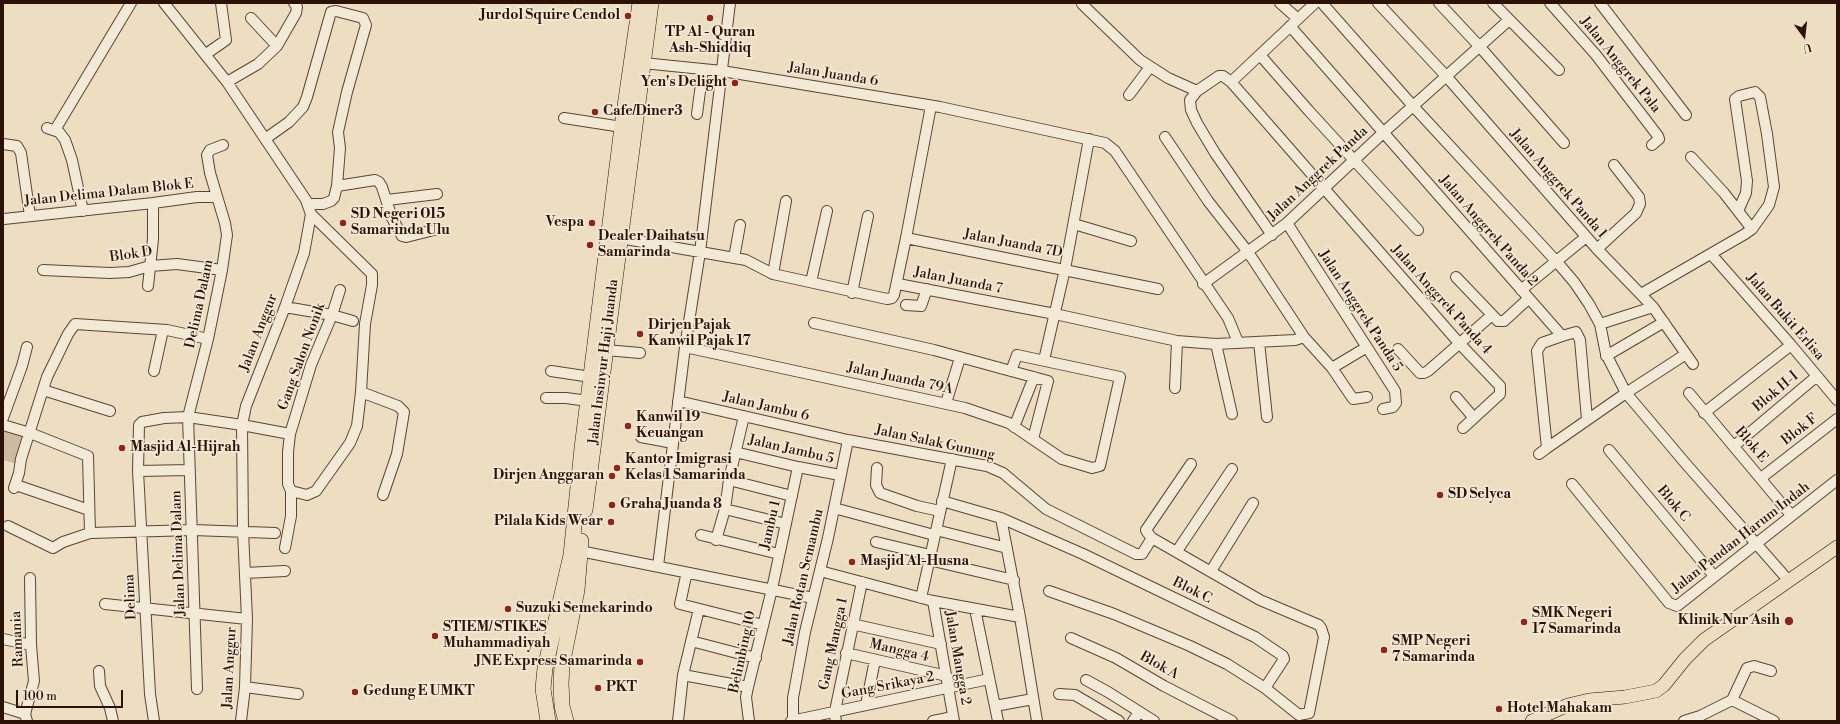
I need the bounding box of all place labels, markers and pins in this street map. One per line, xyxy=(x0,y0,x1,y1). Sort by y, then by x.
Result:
place label: Jurdol Squire Cendol xyxy=(480,8,620,24)
marker: Jurdol Squire Cendol xyxy=(623,11,633,21)
marker: TP Al - Quran Ash-Shiddiq xyxy=(705,13,715,23)
place label: TP Al - Quran Ash-Shiddiq xyxy=(665,25,755,58)
place label: Yen's Delight xyxy=(641,75,727,91)
marker: Yen's Delight xyxy=(730,78,740,88)
place label: Cafe/Diner3 xyxy=(603,104,683,120)
marker: Cafe/Diner3 xyxy=(590,107,600,117)
place label: SD Negeri 015 Samarinda Ulu xyxy=(351,207,450,240)
place label: Vespa xyxy=(546,215,584,231)
marker: SD Negeri 015 Samarinda Ulu xyxy=(338,218,348,228)
marker: Vespa xyxy=(587,218,597,228)
place label: Dealer Daihatsu Samarinda xyxy=(598,229,705,262)
marker: Dealer Daihatsu Samarinda xyxy=(585,240,595,250)
place label: Dirjen Pajak Kanwil Pajak 17 xyxy=(648,318,751,350)
marker: Dirjen Pajak Kanwil Pajak 17 xyxy=(635,329,645,339)
place label: Kanwil 19 Keuangan xyxy=(636,410,704,442)
marker: Kanwil 19 Keuangan xyxy=(623,421,633,431)
place label: Masjid Al-Hijrah xyxy=(130,440,240,456)
marker: Masjid Al-Hijrah xyxy=(117,443,127,453)
place label: Kantor Imigrasi Kelas 1 Samarinda xyxy=(625,452,746,484)
marker: Kantor Imigrasi Kelas 1 Samarinda xyxy=(612,463,622,473)
place label: Dirjen Anggaran xyxy=(493,468,604,484)
marker: Dirjen Anggaran xyxy=(607,471,617,481)
place label: SD Selyca xyxy=(1448,487,1511,503)
marker: SD Selyca xyxy=(1435,490,1445,500)
place label: Graha Juanda 8 xyxy=(620,497,722,513)
marker: Graha Juanda 8 xyxy=(607,500,617,510)
place label: Pilala Kids Wear xyxy=(494,514,603,530)
marker: Pilala Kids Wear xyxy=(606,517,616,527)
place label: Masjid Al-Husna xyxy=(860,554,969,570)
marker: Masjid Al-Husna xyxy=(847,557,857,567)
place label: Suzuki Semekarindo xyxy=(516,601,653,617)
marker: Suzuki Semekarindo xyxy=(503,604,513,614)
place label: SMK Negeri 17 Samarinda xyxy=(1532,606,1621,638)
place label: Klinik Nur Asih xyxy=(1678,613,1780,629)
marker: Klinik Nur Asih xyxy=(1783,615,1795,627)
marker: SMK Negeri 17 Samarinda xyxy=(1519,617,1529,627)
place label: STIEM/ STIKES Muhammadiyah xyxy=(443,620,550,652)
marker: STIEM/ STIKES Muhammadiyah xyxy=(430,631,440,641)
place label: SMP Negeri 7 Samarinda xyxy=(1392,634,1475,666)
marker: SMP Negeri 7 Samarinda xyxy=(1379,645,1389,655)
place label: JNE Express Samarinda xyxy=(475,654,632,670)
marker: JNE Express Samarinda xyxy=(635,657,645,667)
place label: PKT xyxy=(606,680,637,696)
marker: PKT xyxy=(593,683,603,693)
place label: Gedung E UMKT xyxy=(363,684,475,700)
marker: Gedung E UMKT xyxy=(350,687,360,697)
place label: Hotel Mahakam xyxy=(1507,701,1612,717)
marker: Hotel Mahakam xyxy=(1494,704,1504,714)

